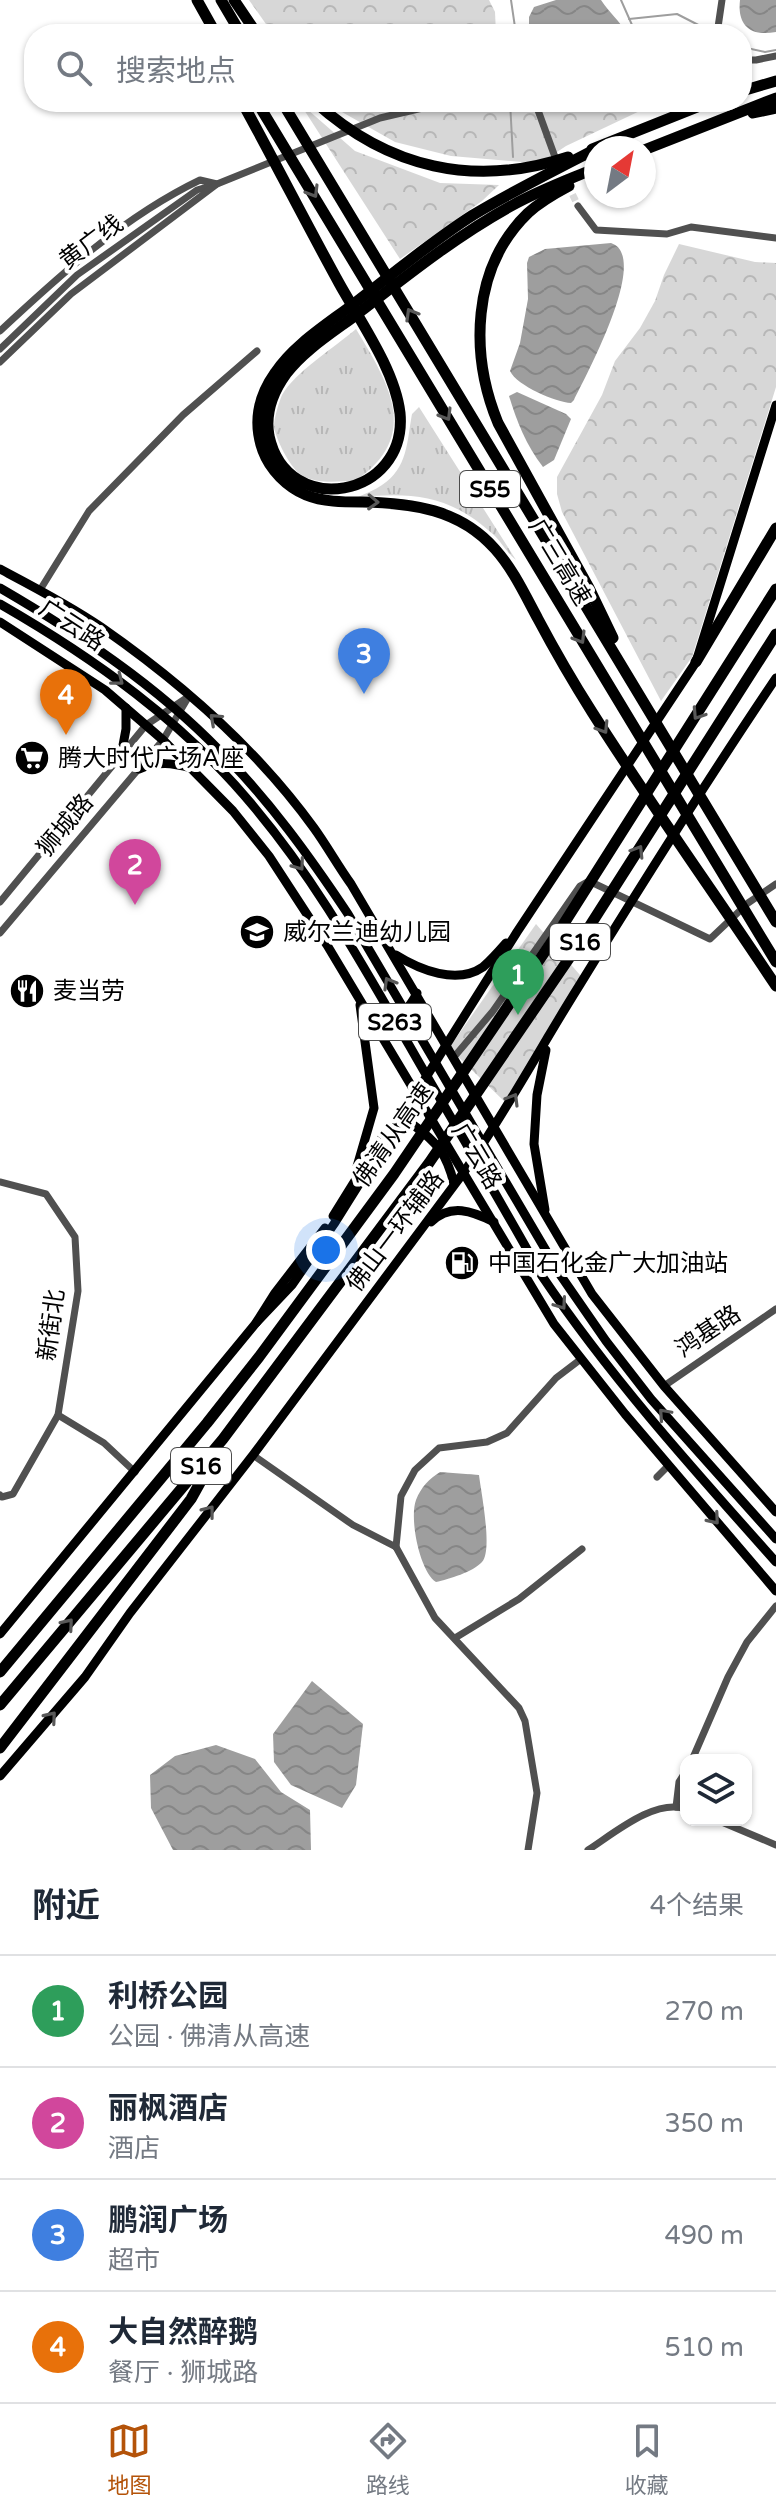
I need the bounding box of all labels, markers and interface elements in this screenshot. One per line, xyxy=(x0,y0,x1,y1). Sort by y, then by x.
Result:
search box xyxy=(24,24,752,112)
icon: search xyxy=(52,46,96,90)
text: 搜索地点 xyxy=(116,53,236,90)
north arrow xyxy=(584,136,656,208)
one-way arrow xyxy=(303,183,318,198)
street label: 黄广线 xyxy=(54,209,129,276)
one-way arrow xyxy=(405,308,421,323)
one-way arrow xyxy=(436,406,452,421)
road number: S55 xyxy=(460,471,520,507)
one-way arrow xyxy=(367,494,380,511)
street label: 广三高速 xyxy=(522,514,597,611)
street label: 广云路 xyxy=(34,594,110,657)
pin: 3 xyxy=(338,628,390,694)
one-way arrow xyxy=(571,629,586,644)
pin: 4 xyxy=(40,669,92,735)
one-way arrow xyxy=(109,670,124,684)
one-way arrow xyxy=(693,705,708,720)
one-way arrow xyxy=(210,715,225,729)
one-way arrow xyxy=(593,719,608,734)
supermarket icon: 腾大时代广场A座 xyxy=(13,739,51,777)
place label: 腾大时代广场A座 xyxy=(58,744,244,773)
street label: 狮城路 xyxy=(31,788,100,862)
pin: 2 xyxy=(109,839,161,905)
one-way arrow xyxy=(628,845,643,860)
one-way arrow xyxy=(289,856,304,871)
school or university icon: 威尔兰迪幼儿园 xyxy=(238,913,276,951)
place label: 威尔兰迪幼儿园 xyxy=(283,918,451,947)
road number: S16 xyxy=(550,924,610,960)
pin: 1 xyxy=(492,949,544,1015)
restaurant icon: 麦当劳 xyxy=(8,972,46,1010)
place label: 麦当劳 xyxy=(53,977,125,1006)
one-way arrow xyxy=(383,977,399,992)
road number: S263 xyxy=(359,1004,431,1040)
street label: 佛清从高速 xyxy=(347,1078,440,1193)
one-way arrow xyxy=(503,1093,518,1108)
street label: 广云路 xyxy=(446,1118,508,1195)
street label: 佛山一环辅路 xyxy=(340,1165,450,1298)
your location xyxy=(306,1230,346,1270)
fuel station icon: 中国石化金广大加油站 xyxy=(443,1244,481,1282)
place label: 中国石化金广大加油站 xyxy=(488,1249,728,1278)
street label: 新街北 xyxy=(32,1287,71,1363)
one-way arrow xyxy=(551,1296,566,1310)
street label: 鸿基路 xyxy=(670,1299,746,1364)
one-way arrow xyxy=(660,1408,674,1423)
road number: S16 xyxy=(171,1448,231,1484)
one-way arrow xyxy=(200,1505,214,1520)
one-way arrow xyxy=(704,1510,719,1525)
one-way arrow xyxy=(58,1619,73,1634)
one-way arrow xyxy=(41,1712,56,1726)
map controls xyxy=(680,1754,752,1826)
button: layers xyxy=(680,1754,752,1826)
text: 附近 xyxy=(32,1886,100,1927)
text: 4个结果 xyxy=(650,1890,744,1921)
text: 利桥公园 xyxy=(108,1978,228,2015)
text: 1 xyxy=(50,1996,66,2027)
text: 270 m xyxy=(664,1996,744,2027)
text: 公园 · 佛清从高速 xyxy=(108,2021,310,2052)
text: 丽枫酒店 xyxy=(108,2090,228,2127)
text: 2 xyxy=(50,2108,66,2139)
text: 350 m xyxy=(664,2108,744,2139)
text: 酒店 xyxy=(108,2133,160,2164)
text: 鹏润广场 xyxy=(108,2202,228,2239)
text: 3 xyxy=(50,2220,66,2251)
text: 490 m xyxy=(664,2220,744,2251)
text: 超市 xyxy=(108,2245,160,2276)
text: 大自然醉鹅 xyxy=(108,2314,258,2351)
text: 4 xyxy=(50,2332,66,2363)
text: 510 m xyxy=(664,2332,744,2363)
text: 餐厅 · 狮城路 xyxy=(108,2357,258,2388)
tab: 地图 xyxy=(107,2419,151,2499)
tab: 路线 xyxy=(366,2419,410,2499)
tab: 收藏 xyxy=(625,2419,669,2499)

